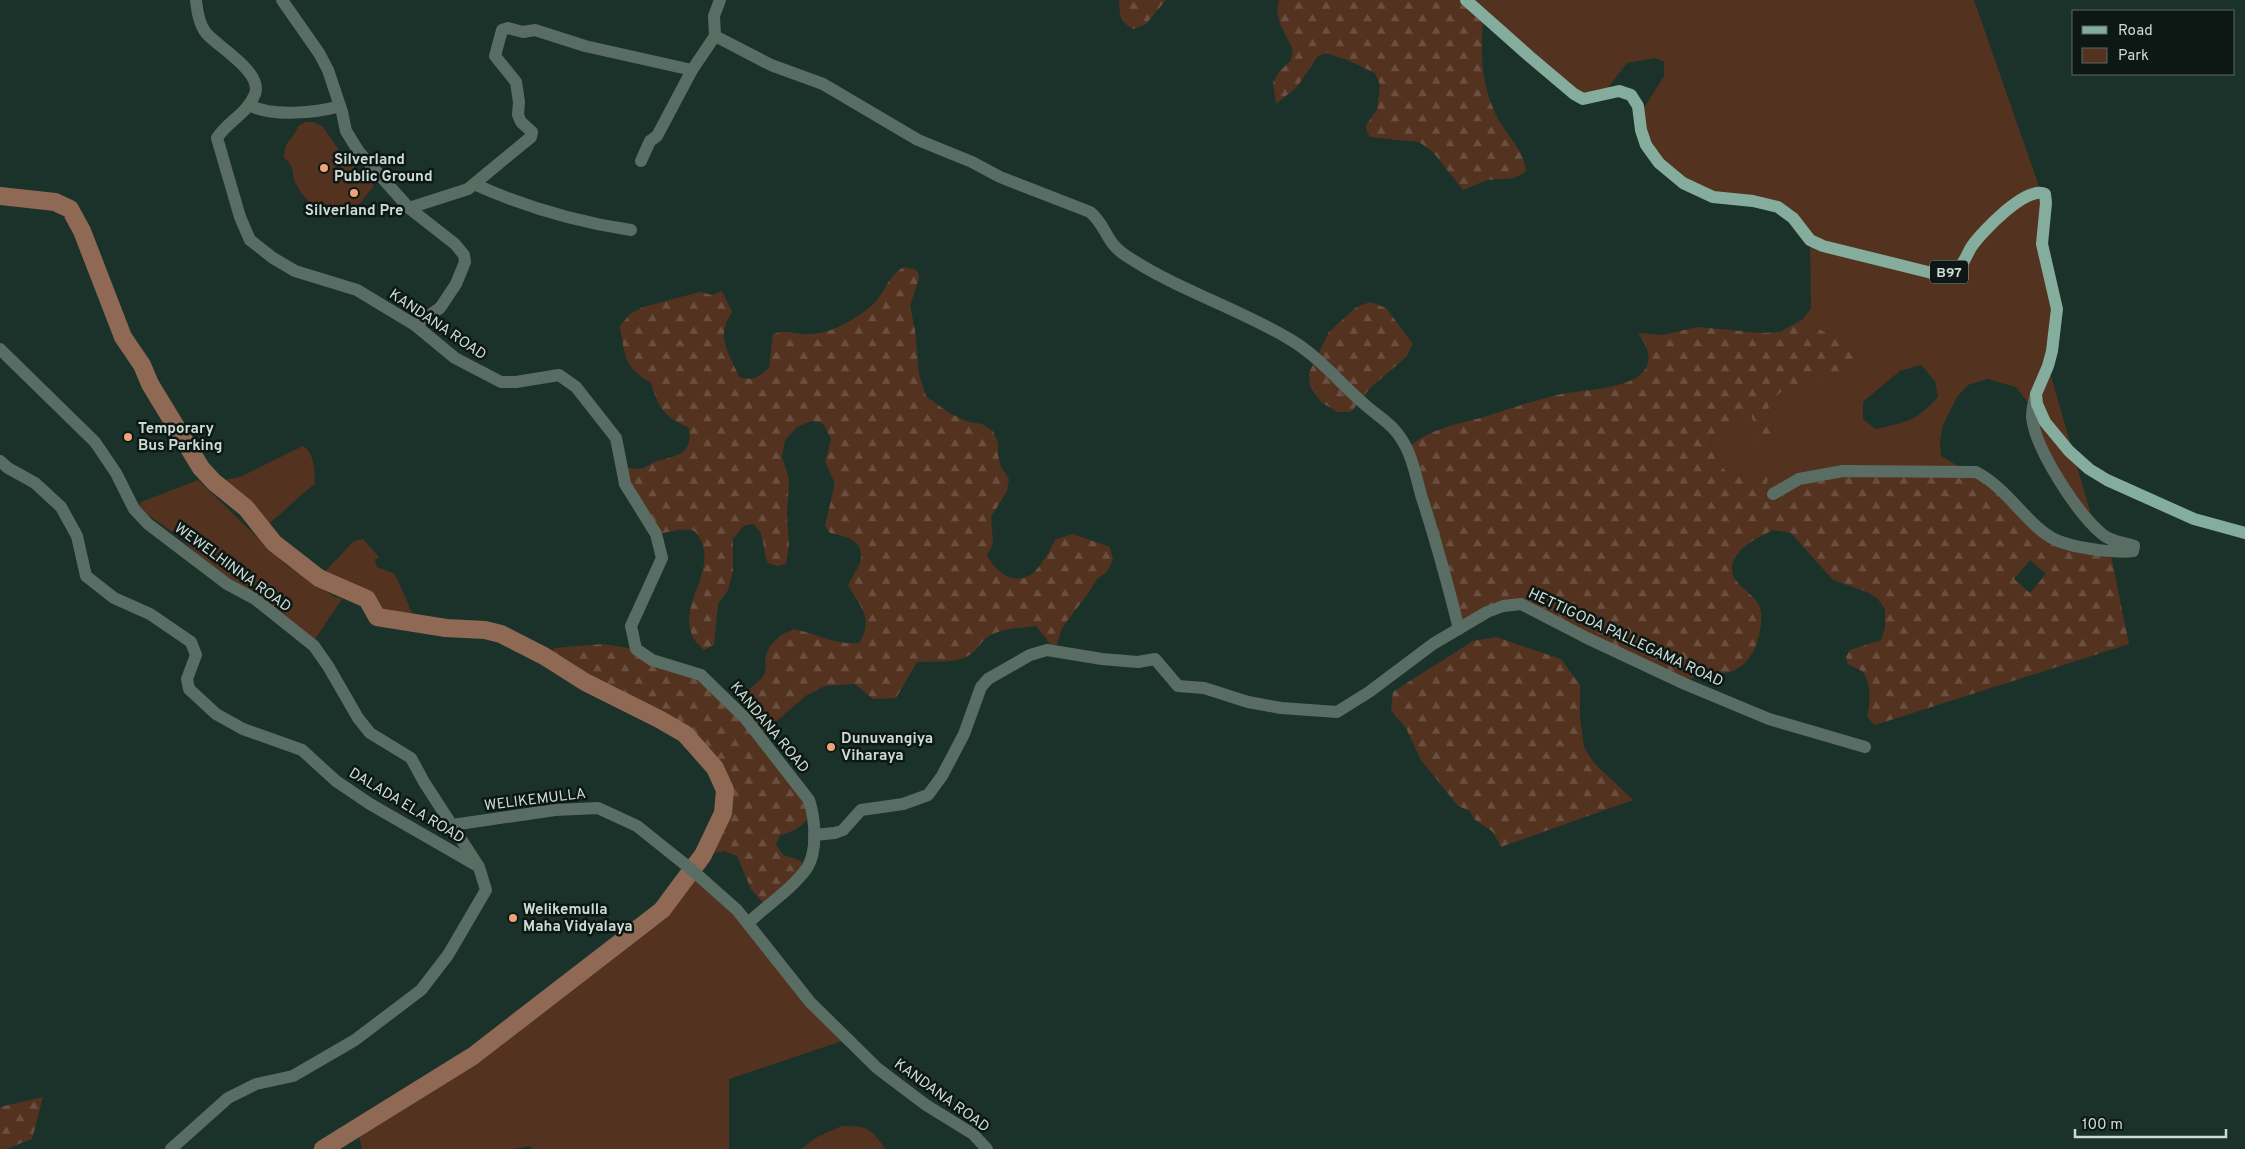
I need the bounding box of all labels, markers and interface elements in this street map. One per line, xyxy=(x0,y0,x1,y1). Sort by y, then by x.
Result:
legend xyxy=(2072,10,2235,75)
text: Road xyxy=(2118,22,2153,41)
text: Park xyxy=(2118,47,2149,66)
place label: Silverland Public Ground xyxy=(334,151,433,187)
marker: Silverland Public Ground xyxy=(318,162,330,174)
marker: Silverland Pre xyxy=(348,187,360,199)
place label: Silverland Pre xyxy=(305,202,403,221)
road number: B97 xyxy=(1930,260,1968,284)
street label: KANDANA ROAD xyxy=(385,286,490,365)
place label: Temporary Bus Parking xyxy=(138,420,222,456)
marker: Temporary Bus Parking xyxy=(122,431,134,443)
street label: WEWELHINNA ROAD xyxy=(170,519,294,617)
street label: HETTIGODA PALLEGAMA ROAD xyxy=(1525,585,1726,692)
street label: KANDANA ROAD xyxy=(725,678,813,778)
place label: Dunuvangiya Viharaya xyxy=(841,730,933,766)
marker: Dunuvangiya Viharaya xyxy=(825,741,837,753)
street label: DALADA ELA ROAD xyxy=(345,764,468,848)
street label: WELIKEMULLA xyxy=(483,785,587,816)
place label: Welikemulla Maha Vidyalaya xyxy=(523,901,633,937)
marker: Welikemulla Maha Vidyalaya xyxy=(507,912,519,924)
street label: KANDANA ROAD xyxy=(890,1055,993,1137)
scale bar xyxy=(2075,1106,2226,1138)
text: 100 m xyxy=(2082,1116,2123,1135)

